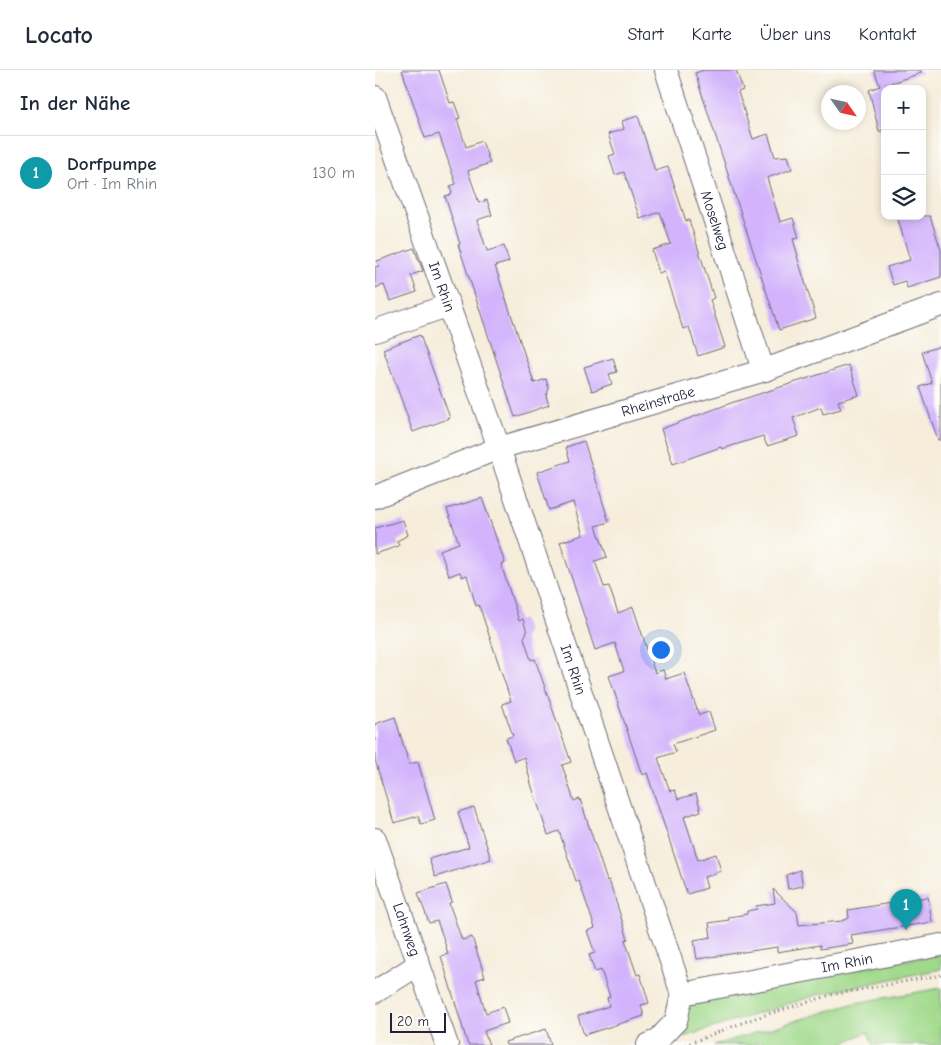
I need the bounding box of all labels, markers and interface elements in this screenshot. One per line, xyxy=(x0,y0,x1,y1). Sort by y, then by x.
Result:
text: Locato xyxy=(25,21,93,49)
text: Start xyxy=(627,24,664,45)
text: Karte xyxy=(692,24,732,45)
text: Über uns xyxy=(760,24,831,45)
text: Kontakt xyxy=(859,24,916,45)
north arrow xyxy=(821,85,866,130)
map controls xyxy=(881,85,926,220)
button: + xyxy=(881,85,926,130)
text: In der Nähe xyxy=(20,91,130,115)
button: − xyxy=(881,130,926,175)
text: Dorfpumpe xyxy=(67,153,157,175)
text: 1 xyxy=(33,164,39,182)
text: 130 m xyxy=(312,164,355,182)
text: Ort · Im Rhin xyxy=(67,175,157,193)
button: layers xyxy=(881,175,926,220)
street label: Moselweg xyxy=(697,188,733,252)
street label: Im Rhin xyxy=(425,259,459,314)
street label: Rheinstraße xyxy=(619,382,697,421)
your location xyxy=(648,637,674,663)
street label: Im Rhin xyxy=(556,642,590,697)
pin: 1 xyxy=(890,889,922,930)
street label: Lahnweg xyxy=(389,900,424,959)
street label: Im Rhin xyxy=(820,949,874,976)
scale bar xyxy=(390,1010,446,1033)
text: 20 m xyxy=(397,1013,429,1030)

